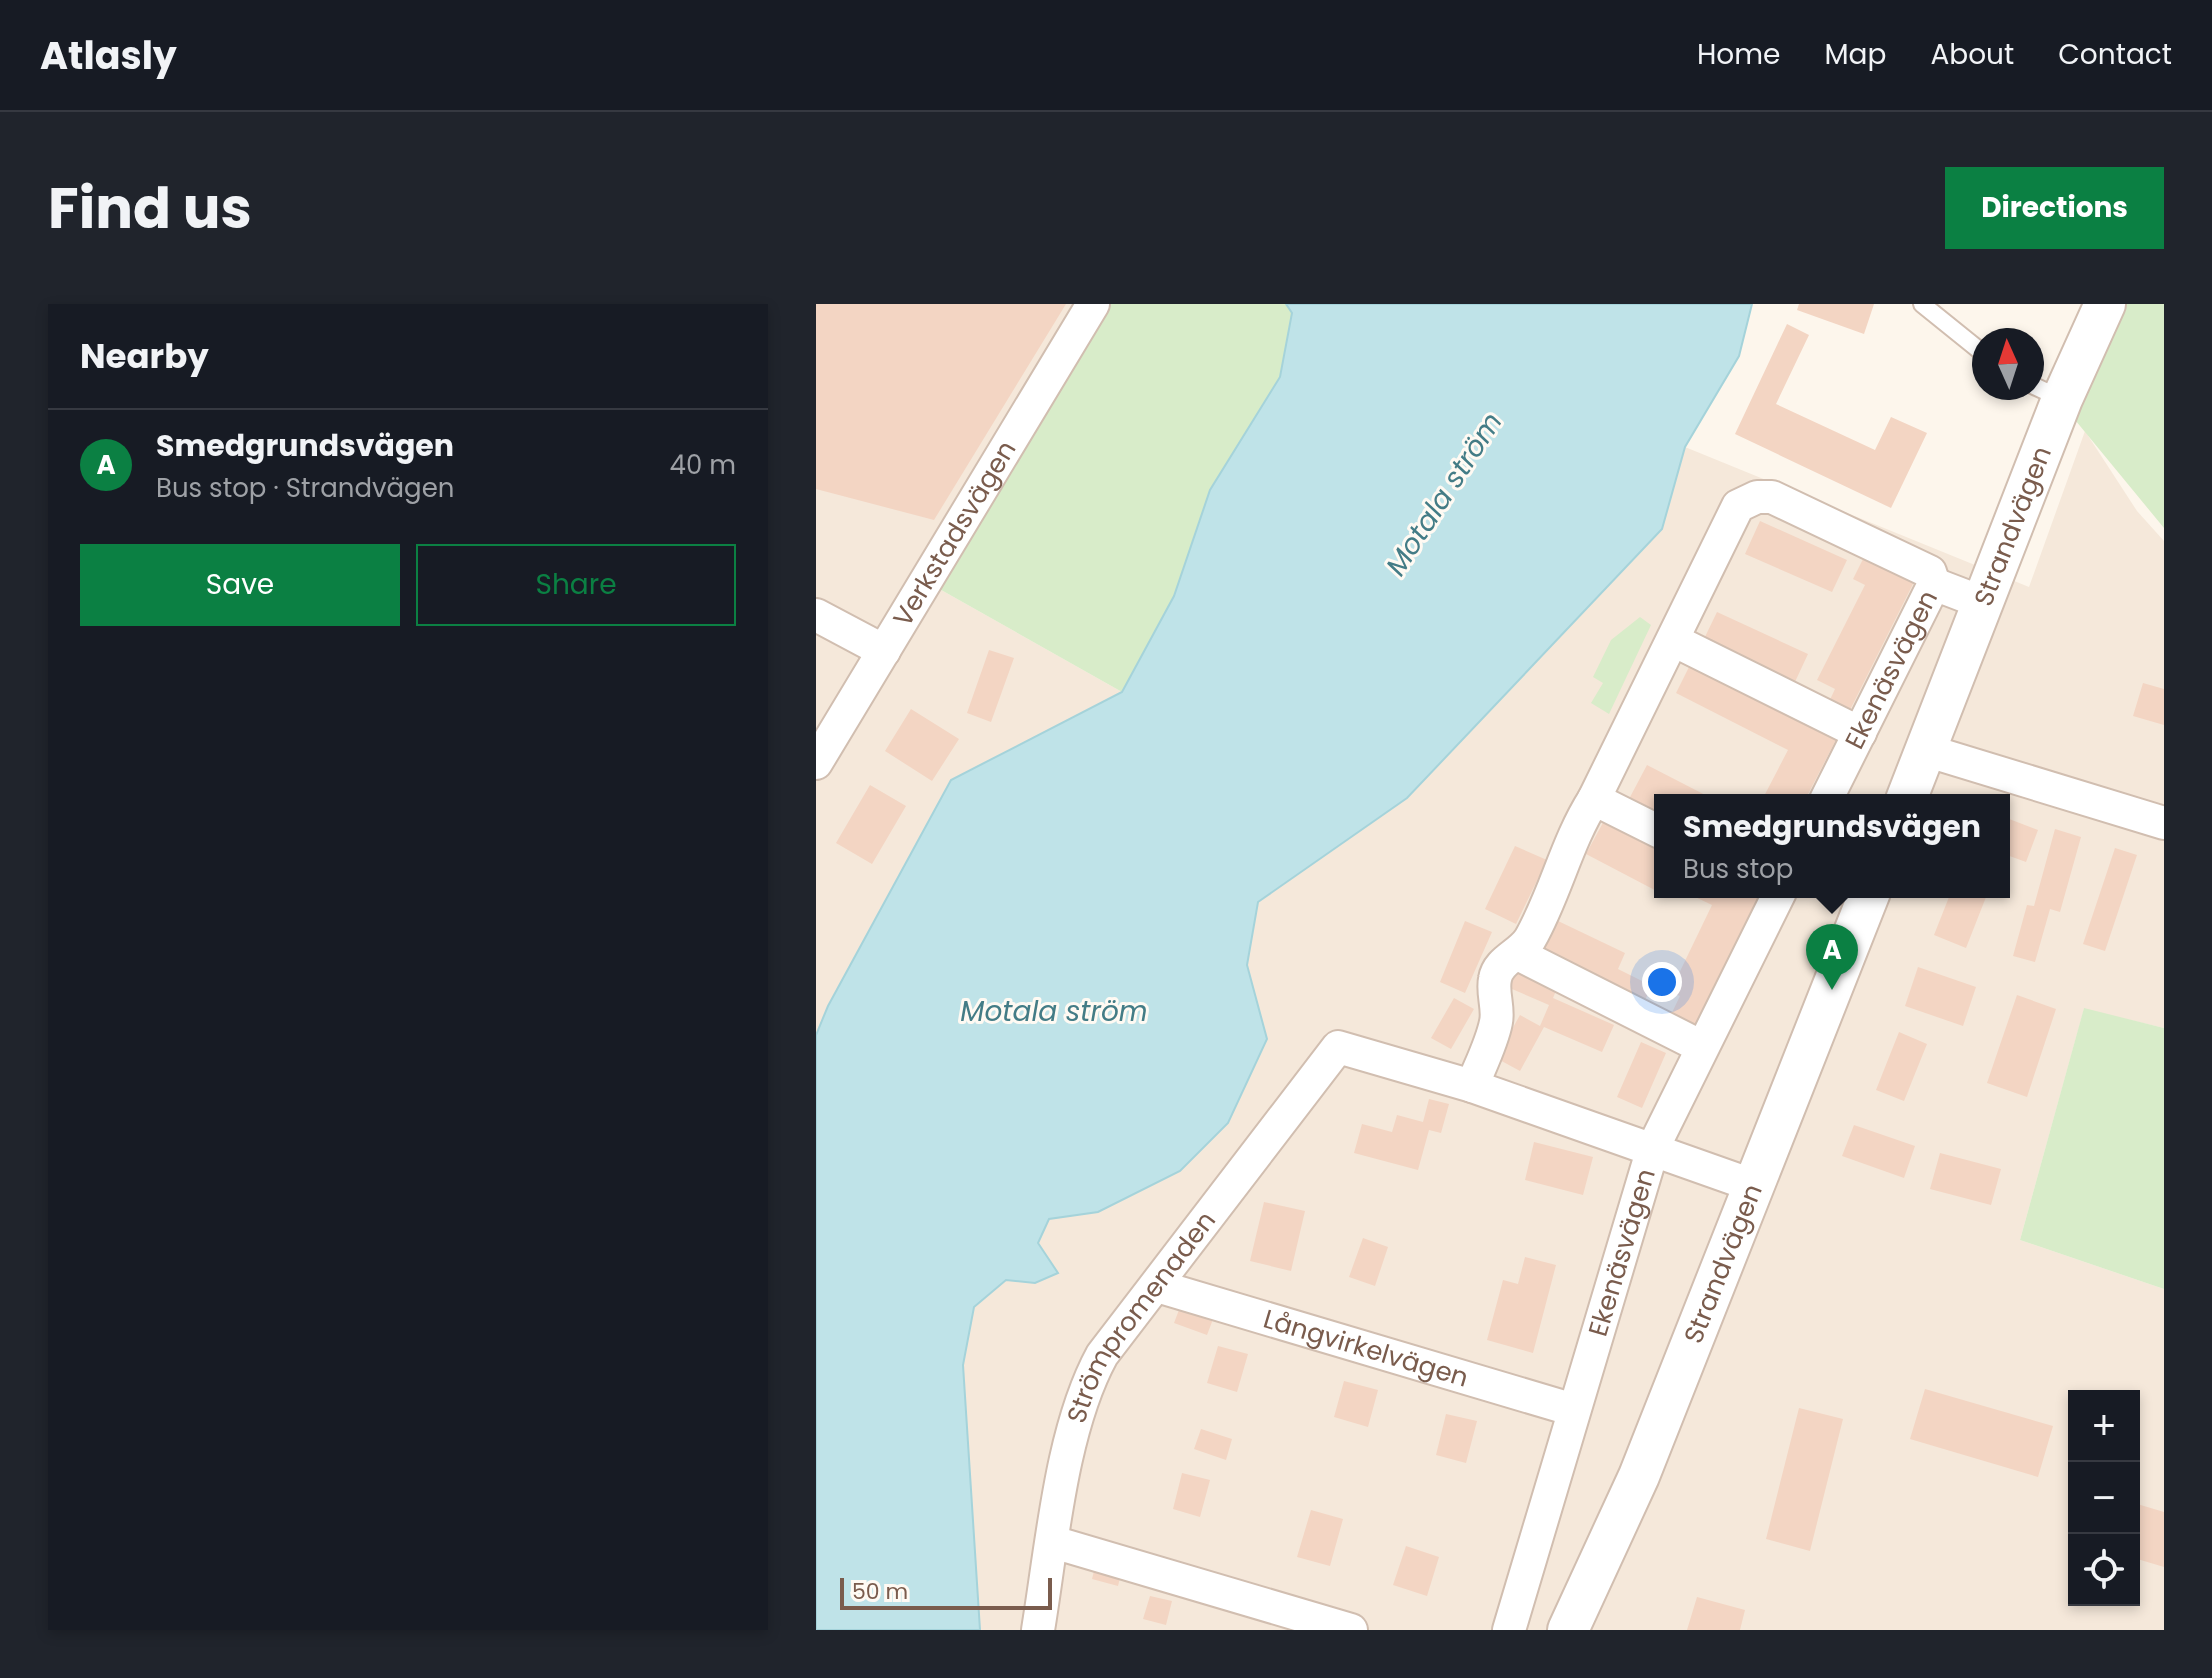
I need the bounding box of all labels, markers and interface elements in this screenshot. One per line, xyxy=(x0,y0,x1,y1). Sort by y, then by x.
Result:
text: Atlasly xyxy=(40,29,177,82)
text: Home xyxy=(1697,35,1780,74)
text: Map xyxy=(1824,35,1886,74)
text: About xyxy=(1930,35,2014,74)
text: Contact xyxy=(2058,35,2172,74)
button: Directions xyxy=(1945,167,2164,249)
text: Find us xyxy=(48,169,252,248)
north arrow xyxy=(1972,328,2044,400)
text: Nearby xyxy=(80,332,209,380)
water label: Motala ström xyxy=(1377,405,1511,583)
text: Smedgrundsvägen xyxy=(156,424,454,467)
street label: Verkstadsvägen xyxy=(885,434,1024,633)
street label: Strandvägen xyxy=(1965,441,2060,611)
text: A xyxy=(96,447,116,483)
text: 40 m xyxy=(670,447,736,483)
text: Bus stop · Strandvägen xyxy=(156,470,454,506)
button: Save xyxy=(80,544,400,626)
button: Share xyxy=(416,544,736,626)
street label: Ekenäsvägen xyxy=(1836,584,1946,755)
popup xyxy=(1654,794,2010,898)
text: Smedgrundsvägen xyxy=(1683,805,1981,848)
text: Bus stop xyxy=(1683,851,1793,887)
pin: A xyxy=(1806,924,1858,990)
your location xyxy=(1642,962,1682,1002)
water label: Motala ström xyxy=(960,992,1148,1031)
street label: Ekenäsvägen xyxy=(1580,1164,1664,1341)
street label: Strandvägen xyxy=(1675,1179,1771,1349)
street label: Strömpromenaden xyxy=(1058,1204,1224,1427)
street label: Långvirkelvägen xyxy=(1259,1301,1473,1396)
map controls xyxy=(2068,1390,2140,1606)
button: + xyxy=(2068,1390,2140,1462)
button: − xyxy=(2068,1462,2140,1534)
button: locate xyxy=(2068,1534,2140,1606)
scale bar xyxy=(840,1574,1052,1610)
text: 50 m xyxy=(852,1576,908,1607)

